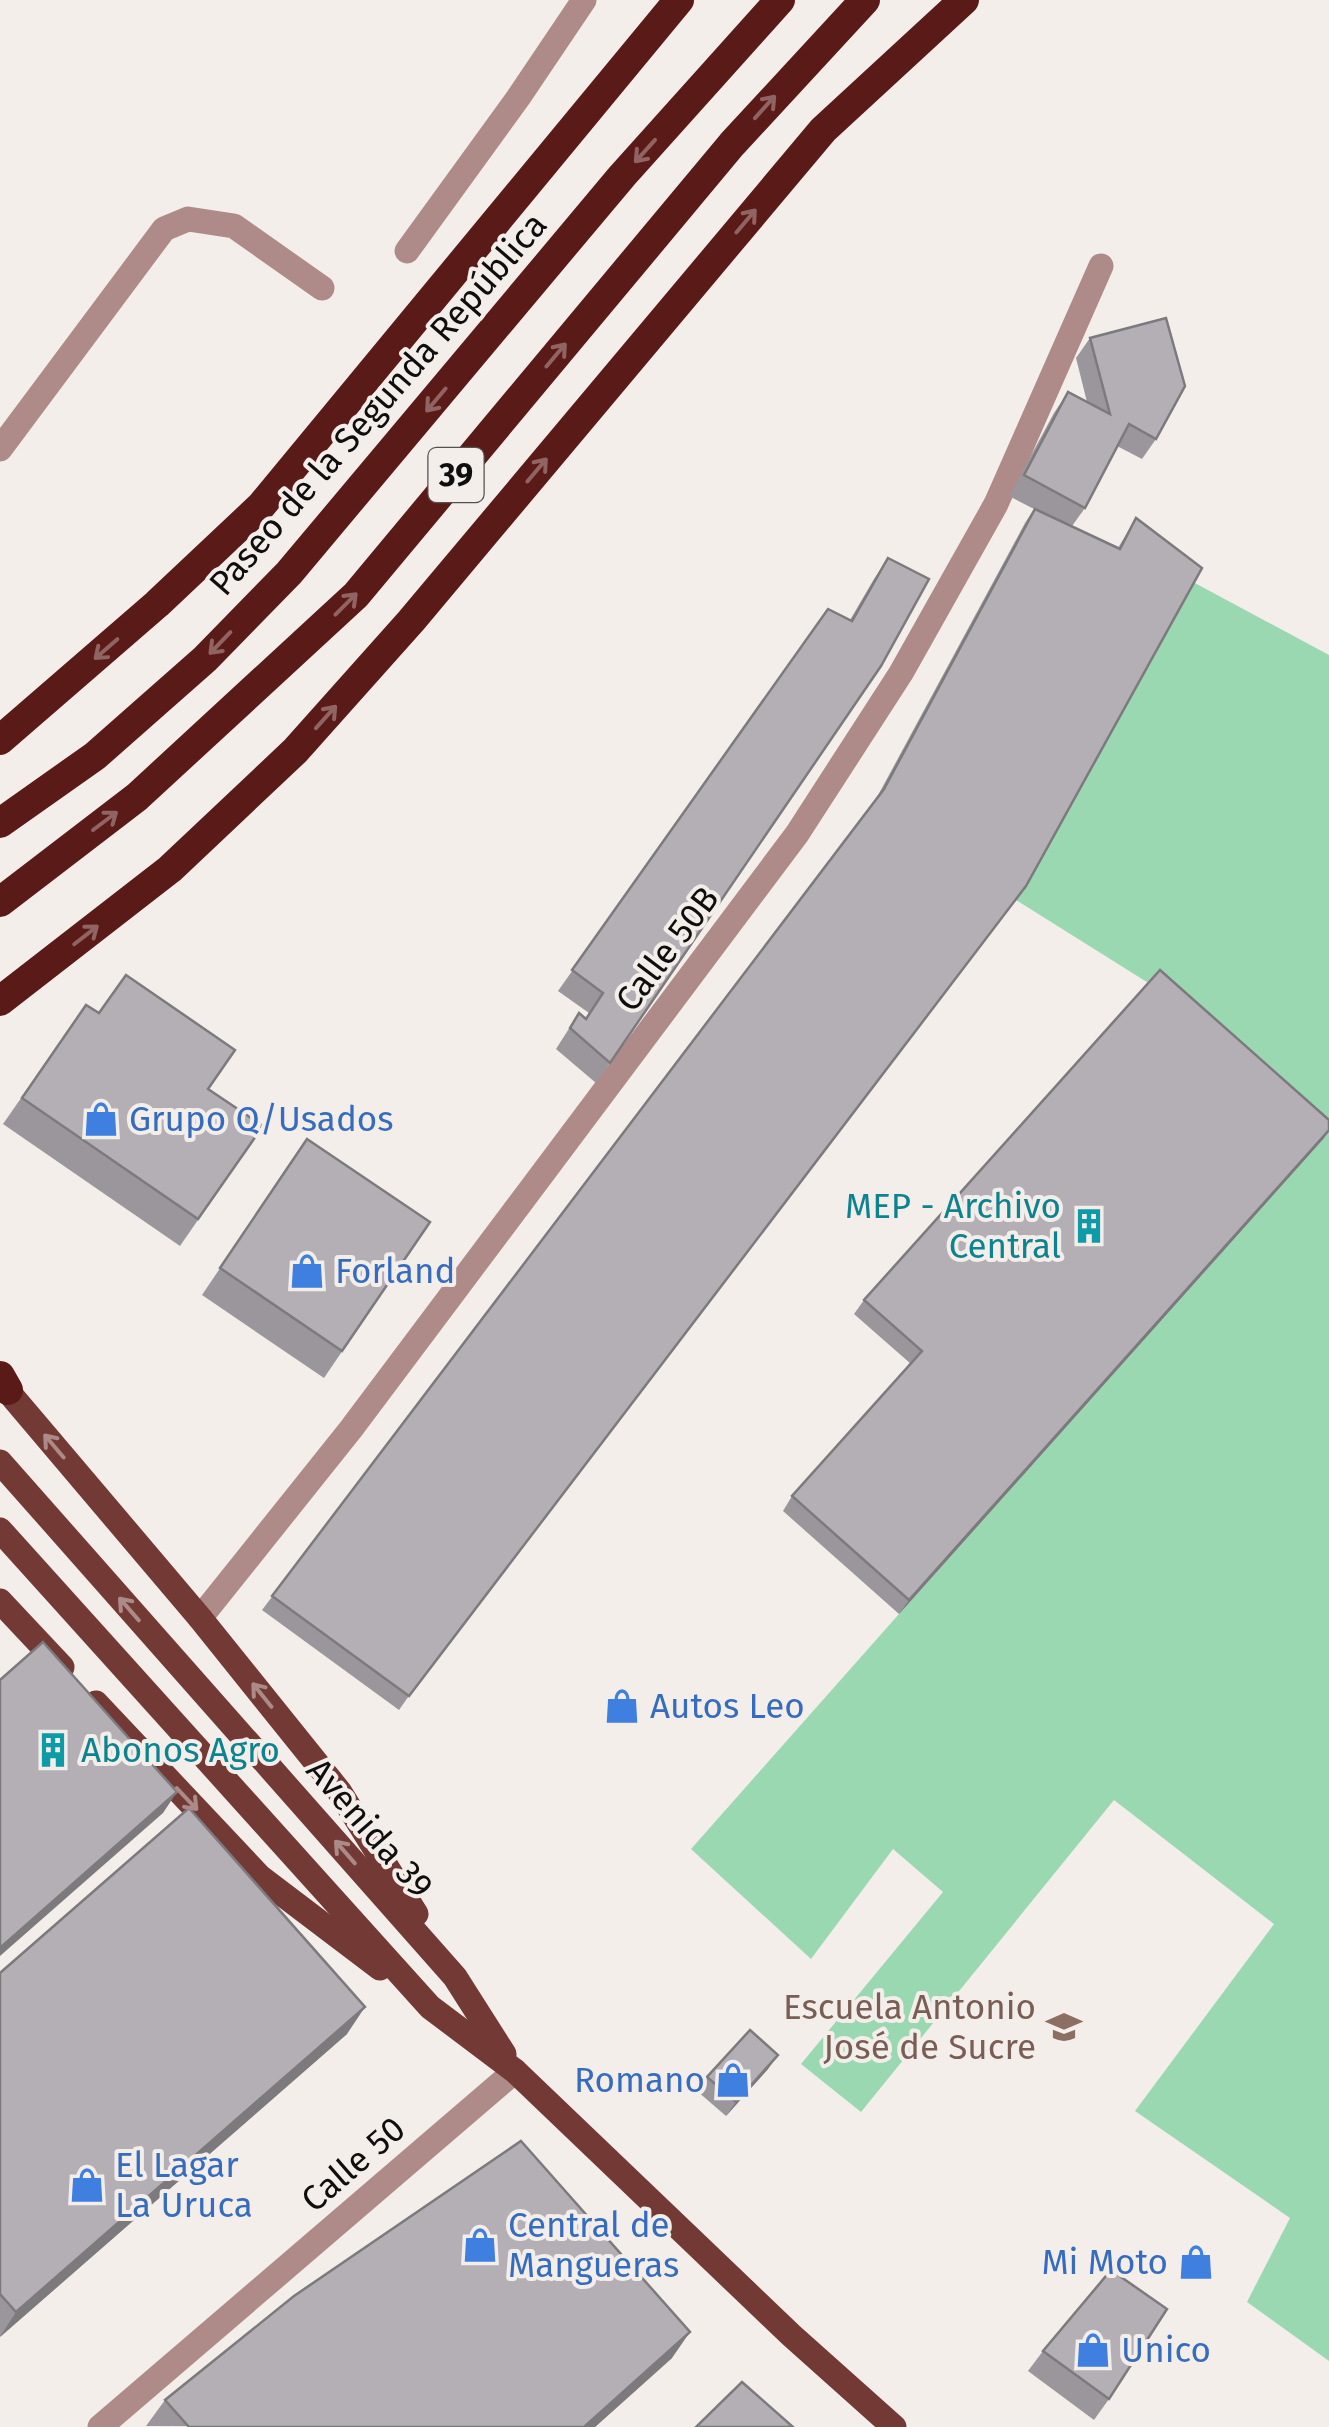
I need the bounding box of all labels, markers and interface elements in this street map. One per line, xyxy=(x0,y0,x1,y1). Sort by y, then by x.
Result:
one-way arrow xyxy=(753,95,776,120)
one-way arrow xyxy=(634,138,657,163)
street label: Paseo de la Segunda República xyxy=(200,204,556,604)
one-way arrow xyxy=(735,209,757,235)
one-way arrow xyxy=(544,343,566,369)
one-way arrow xyxy=(425,387,448,412)
road number: 39 xyxy=(428,448,484,502)
one-way arrow xyxy=(526,458,548,484)
one-way arrow xyxy=(334,592,358,616)
one-way arrow xyxy=(208,630,232,654)
one-way arrow xyxy=(94,638,119,661)
one-way arrow xyxy=(314,705,337,730)
one-way arrow xyxy=(91,811,118,832)
street label: Calle 50B xyxy=(607,878,727,1020)
one-way arrow xyxy=(72,924,98,946)
place label: Grupo Q/Usados xyxy=(129,1098,394,1140)
shop icon: Grupo Q/Usados xyxy=(82,1100,120,1138)
place label: MEP - Archivo Central xyxy=(845,1185,1061,1267)
building icon: MEP - Archivo Central xyxy=(1070,1207,1108,1245)
place label: Forland xyxy=(335,1250,455,1292)
shop icon: Forland xyxy=(288,1252,326,1290)
one-way arrow xyxy=(44,1433,66,1459)
one-way arrow xyxy=(119,1596,141,1622)
one-way arrow xyxy=(251,1683,273,1709)
place label: Autos Leo xyxy=(650,1685,805,1727)
shop icon: Autos Leo xyxy=(603,1687,641,1725)
place label: Abonos Agro xyxy=(81,1729,280,1771)
building icon: Abonos Agro xyxy=(34,1731,72,1769)
street label: Avenida 39 xyxy=(298,1750,442,1906)
one-way arrow xyxy=(175,1787,199,1811)
one-way arrow xyxy=(333,1840,356,1865)
place label: Escuela Antonio José de Sucre xyxy=(783,1986,1036,2068)
school or university icon: Escuela Antonio José de Sucre xyxy=(1045,2008,1083,2046)
place label: Romano xyxy=(574,2059,705,2101)
shop icon: Romano xyxy=(714,2061,752,2099)
street label: Calle 50 xyxy=(293,2108,413,2220)
place label: El Lagar La Uruca xyxy=(115,2144,253,2226)
shop icon: El Lagar La Uruca xyxy=(68,2166,106,2204)
place label: Central de Mangueras xyxy=(508,2204,679,2286)
shop icon: Central de Mangueras xyxy=(461,2226,499,2264)
place label: Mi Moto xyxy=(1041,2241,1168,2283)
shop icon: Mi Moto xyxy=(1177,2243,1215,2281)
place label: Unico xyxy=(1121,2329,1211,2371)
shop icon: Unico xyxy=(1074,2331,1112,2369)

